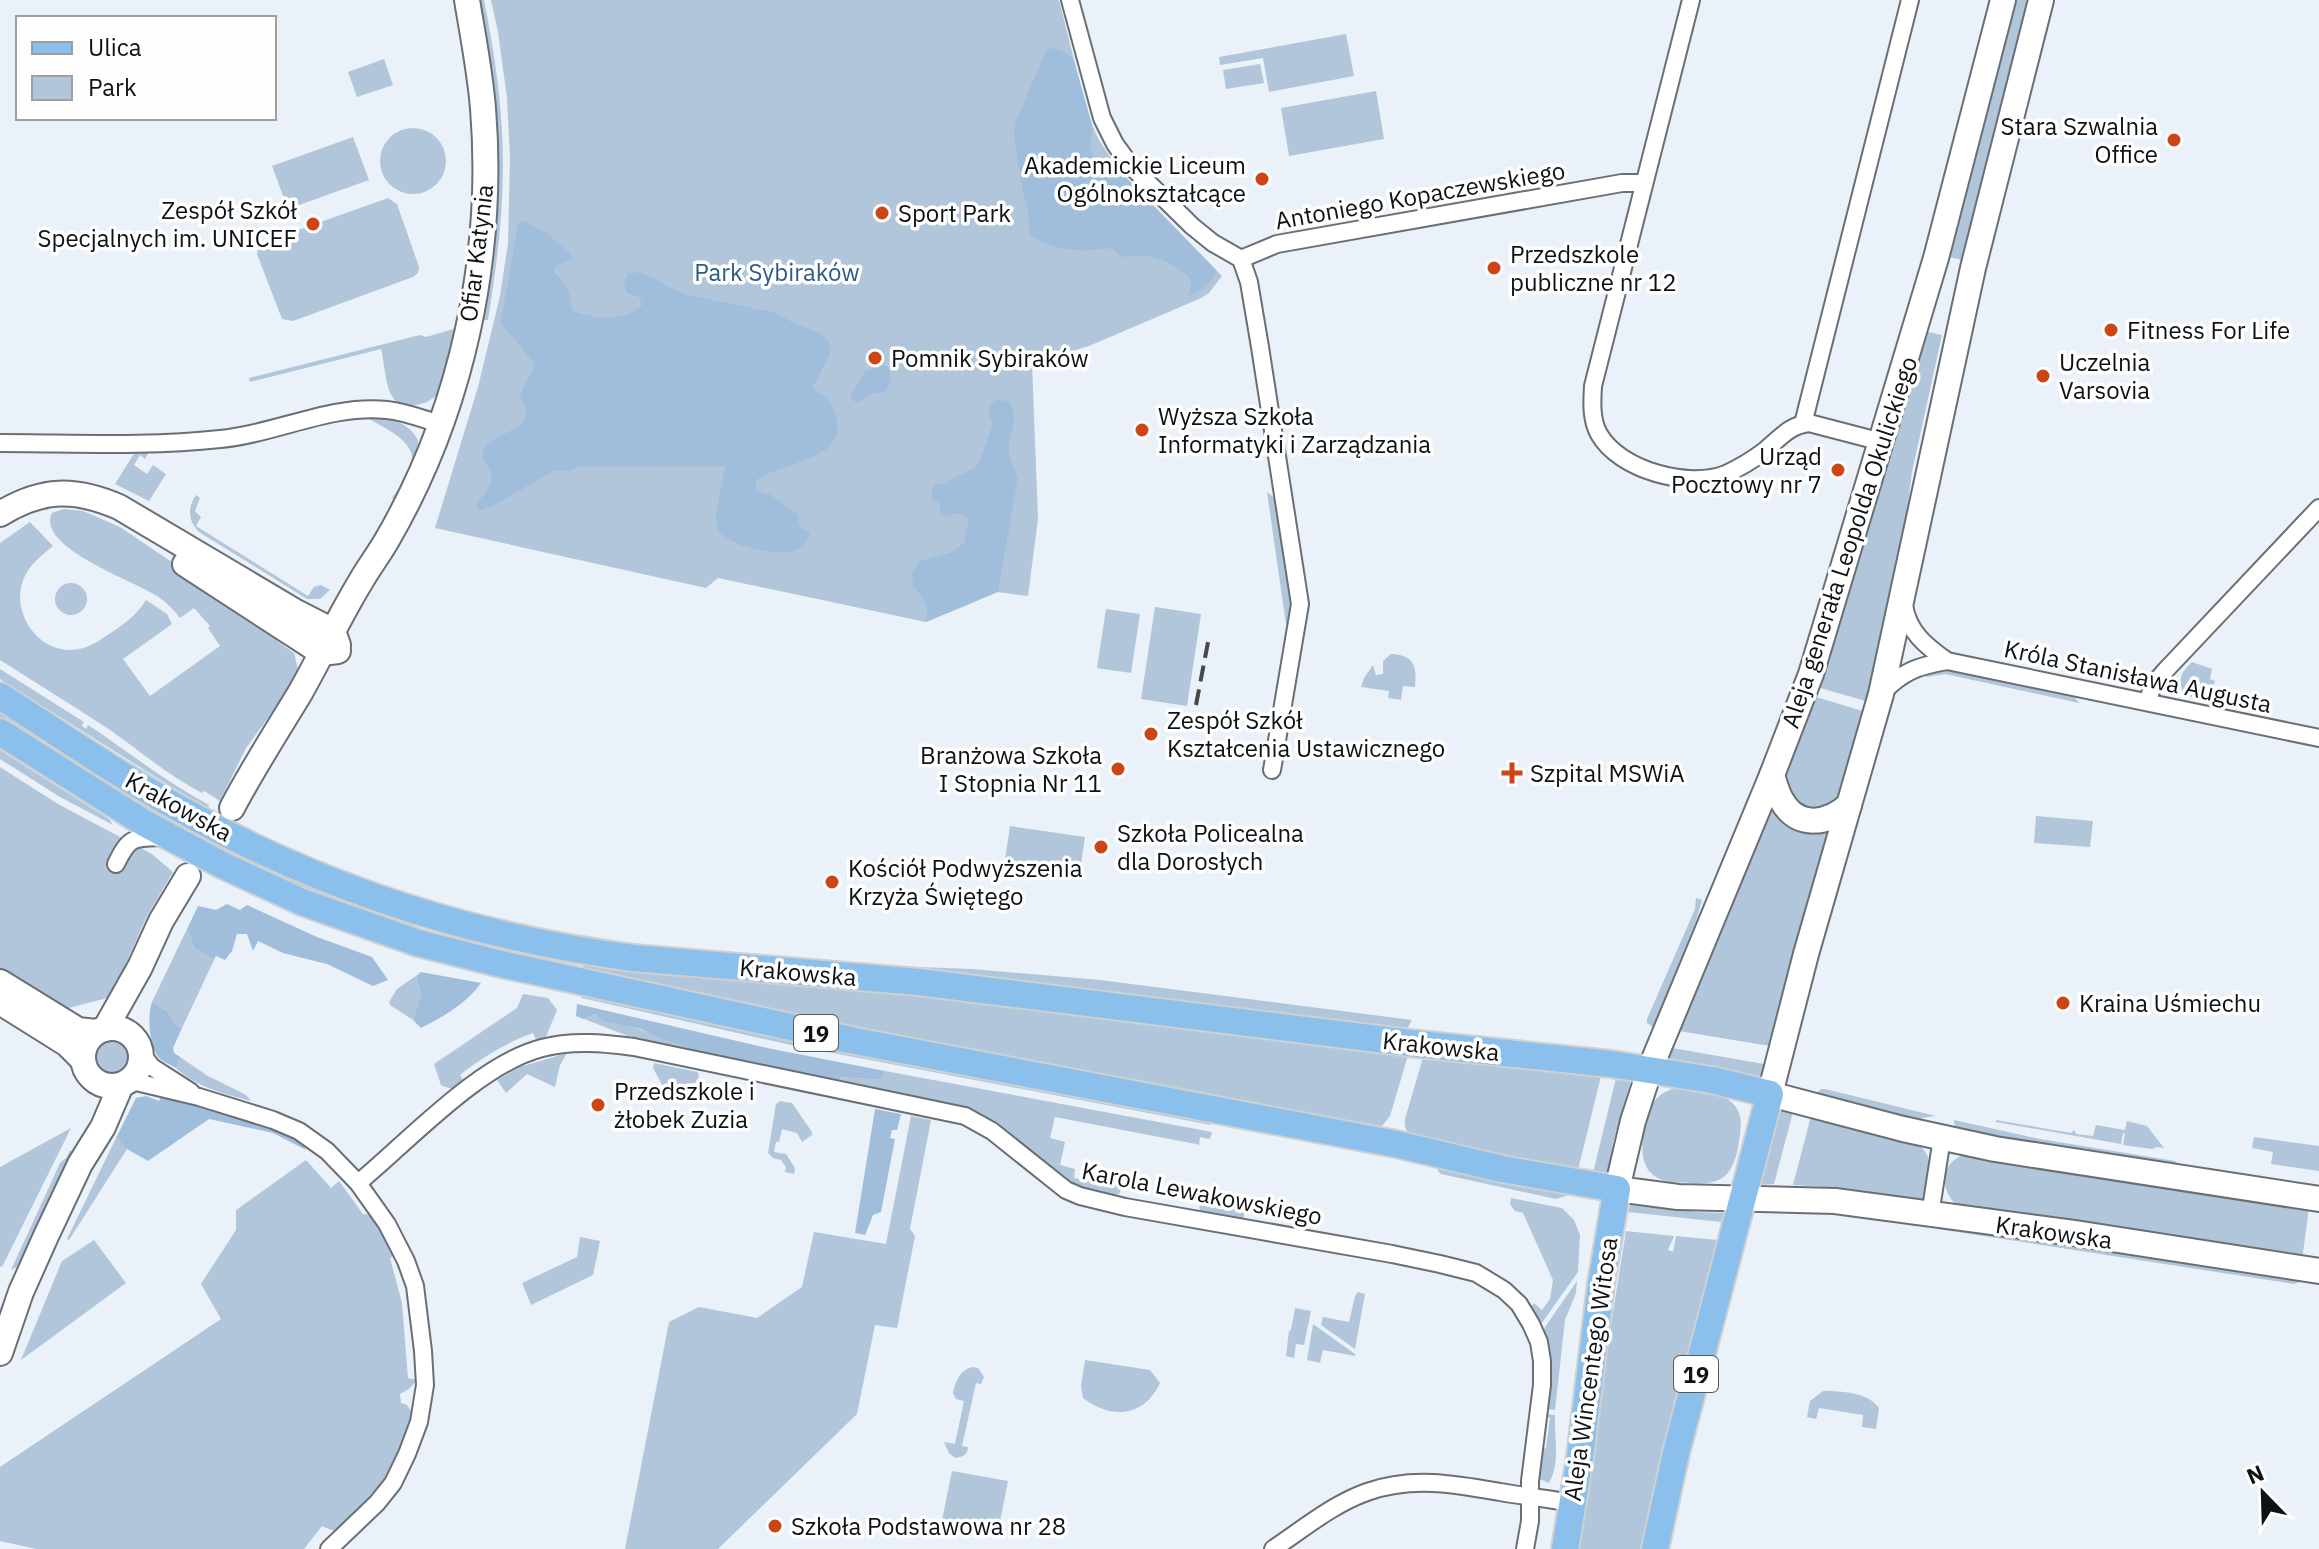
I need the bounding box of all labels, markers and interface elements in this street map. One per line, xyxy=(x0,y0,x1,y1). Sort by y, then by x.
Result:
legend xyxy=(16,16,276,120)
text: Ulica xyxy=(88,31,142,63)
text: Park xyxy=(88,71,137,103)
place label: Stara Szwalnia Office xyxy=(2001,110,2158,170)
marker: Stara Szwalnia Office xyxy=(2165,131,2183,149)
place label: Akademickie Liceum Ogólnokształcące xyxy=(1024,149,1246,209)
street label: Antoniego Kopaczewskiego xyxy=(1273,154,1567,236)
marker: Akademickie Liceum Ogólnokształcące xyxy=(1253,170,1271,188)
street label: Ofiar Katynia xyxy=(452,182,500,324)
place label: Zespół Szkół Specjalnych im. UNICEF xyxy=(38,194,297,254)
place label: Sport Park xyxy=(898,197,1011,229)
marker: Sport Park xyxy=(873,204,891,222)
marker: Zespół Szkół Specjalnych im. UNICEF xyxy=(304,215,322,233)
place label: Przedszkole publiczne nr 12 xyxy=(1510,238,1677,298)
park label: Park Sybiraków xyxy=(694,256,860,288)
marker: Przedszkole publiczne nr 12 xyxy=(1485,259,1503,277)
place label: Fitness For Life xyxy=(2127,314,2290,346)
marker: Fitness For Life xyxy=(2102,321,2120,339)
place label: Pomnik Sybiraków xyxy=(891,342,1089,374)
place label: Uczelnia Varsovia xyxy=(2059,346,2151,406)
marker: Pomnik Sybiraków xyxy=(866,349,884,367)
street label: Aleja generała Leopolda Okulickiego xyxy=(1774,352,1924,732)
marker: Uczelnia Varsovia xyxy=(2034,367,2052,385)
place label: Wyższa Szkoła Informatyki i Zarządzania xyxy=(1158,400,1431,460)
marker: Wyższa Szkoła Informatyki i Zarządzania xyxy=(1133,421,1151,439)
place label: Urząd Pocztowy nr 7 xyxy=(1671,440,1822,500)
marker: Urząd Pocztowy nr 7 xyxy=(1829,461,1847,479)
street label: Króla Stanisława Augusta xyxy=(2001,632,2275,720)
place label: Zespół Szkół Kształcenia Ustawicznego xyxy=(1167,704,1445,764)
marker: Zespół Szkół Kształcenia Ustawicznego xyxy=(1142,725,1160,743)
place label: Branżowa Szkoła I Stopnia Nr 11 xyxy=(920,739,1102,799)
place label: Szpital MSWiA xyxy=(1530,757,1685,789)
marker: Branżowa Szkoła I Stopnia Nr 11 xyxy=(1109,760,1127,778)
marker: Szpital MSWiA xyxy=(1501,762,1523,784)
street label: Krakowska xyxy=(120,764,238,849)
place label: Szkoła Policealna dla Dorosłych xyxy=(1117,817,1304,877)
marker: Szkoła Policealna dla Dorosłych xyxy=(1092,838,1110,856)
place label: Kościół Podwyższenia Krzyża Świętego xyxy=(848,852,1083,912)
marker: Kościół Podwyższenia Krzyża Świętego xyxy=(823,873,841,891)
street label: Krakowska xyxy=(738,951,858,993)
place label: Kraina Uśmiechu xyxy=(2079,987,2261,1019)
marker: Kraina Uśmiechu xyxy=(2054,994,2072,1012)
road number: 19 xyxy=(794,1015,838,1051)
street label: Krakowska xyxy=(1381,1024,1501,1068)
place label: Przedszkole i żłobek Zuzia xyxy=(614,1075,755,1135)
marker: Przedszkole i żłobek Zuzia xyxy=(589,1096,607,1114)
street label: Karola Lewakowskiego xyxy=(1079,1154,1325,1232)
street label: Krakowska xyxy=(1994,1208,2115,1256)
street label: Aleja Wincentego Witosa xyxy=(1556,1235,1624,1503)
road number: 19 xyxy=(1674,1356,1718,1392)
north arrow xyxy=(2223,1453,2303,1533)
text: N xyxy=(2242,1458,2268,1491)
place label: Szkoła Podstawowa nr 28 xyxy=(791,1510,1066,1542)
marker: Szkoła Podstawowa nr 28 xyxy=(766,1517,784,1535)

